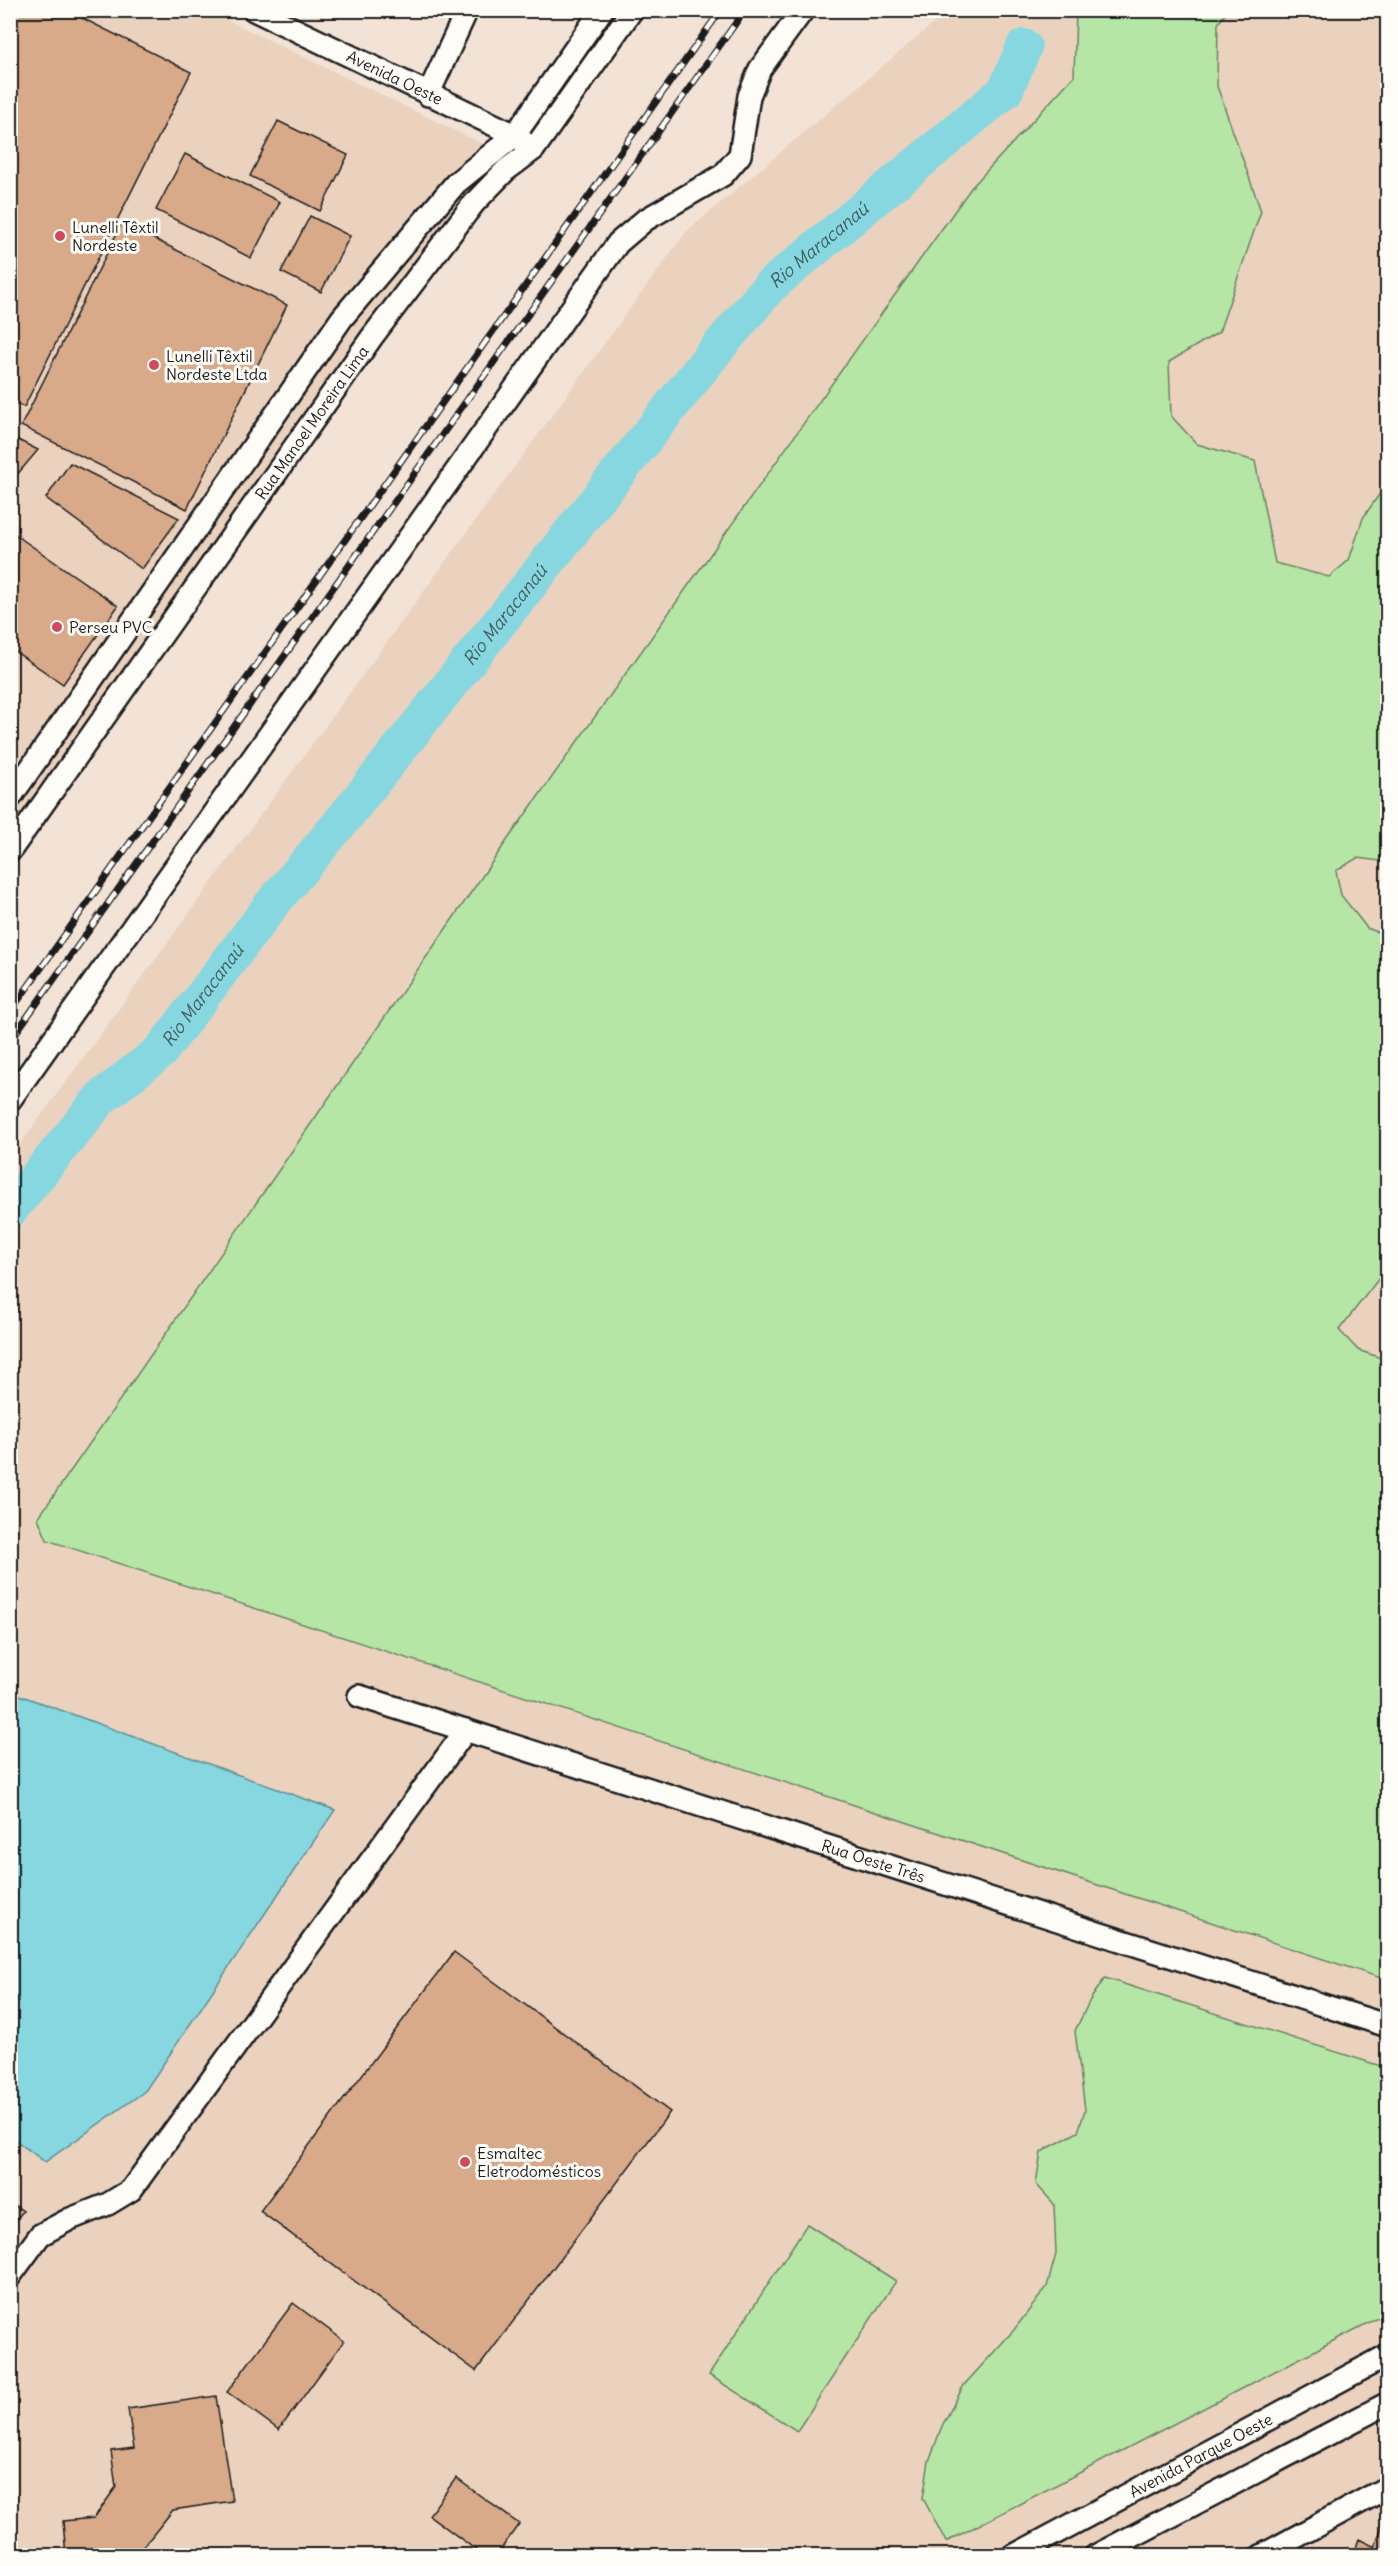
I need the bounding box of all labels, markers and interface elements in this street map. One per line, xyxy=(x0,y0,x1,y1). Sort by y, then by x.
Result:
street label: Avenida Oeste xyxy=(343,46,446,109)
water label: Rio Maracanaú xyxy=(764,196,874,293)
place label: Lunelli Têxtil Nordeste xyxy=(72,217,159,255)
marker: Lunelli Têxtil Nordeste xyxy=(53,229,67,243)
street label: Rua Manoel Moreira Lima xyxy=(251,342,373,503)
place label: Lunelli Têxtil Nordeste Ltda xyxy=(166,346,267,384)
marker: Lunelli Têxtil Nordeste Ltda xyxy=(147,358,161,372)
water label: Rio Maracanaú xyxy=(458,559,553,670)
place label: Perseu PVC xyxy=(69,617,152,637)
marker: Perseu PVC xyxy=(50,620,64,634)
water label: Rio Maracanaú xyxy=(156,938,249,1051)
street label: Rua Oeste Três xyxy=(819,1835,927,1887)
place label: Esmaltec Eletrodomésticos xyxy=(477,2143,601,2181)
marker: Esmaltec Eletrodomésticos xyxy=(458,2155,472,2169)
street label: Avenida Parque Oeste xyxy=(1126,2409,1276,2502)

